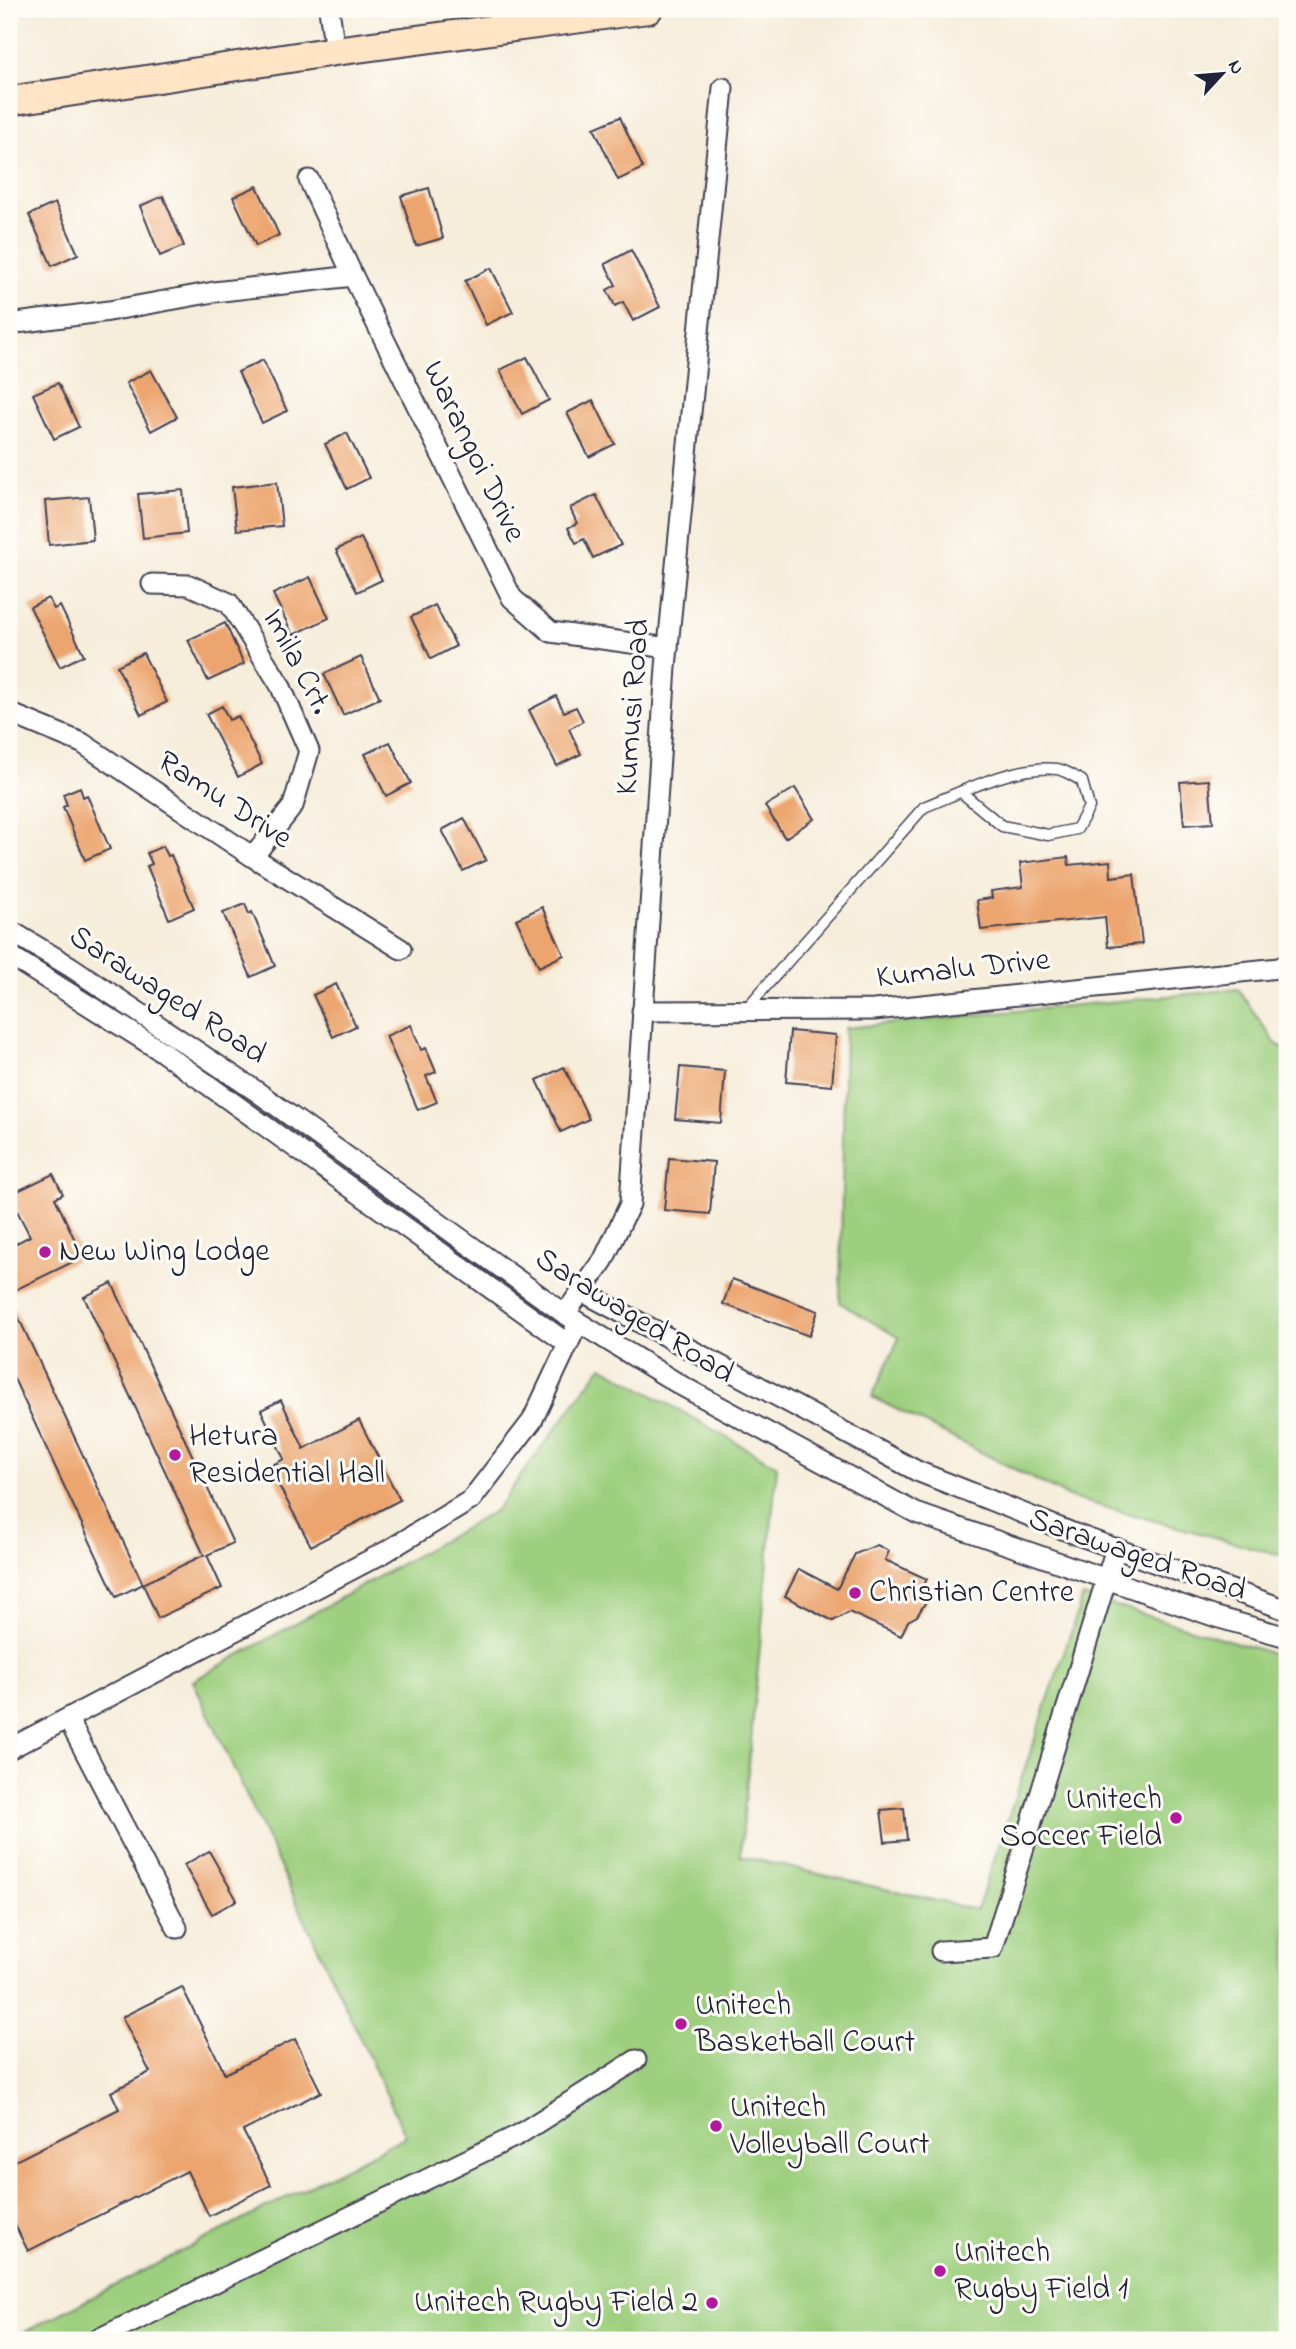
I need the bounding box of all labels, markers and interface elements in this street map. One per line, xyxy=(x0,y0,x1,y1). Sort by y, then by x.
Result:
north arrow xyxy=(1188,38,1258,108)
text: N xyxy=(1220,56,1250,79)
street label: Warangoi Drive xyxy=(409,353,538,551)
street label: Imila Crt. xyxy=(249,601,343,723)
street label: Kumusi Road xyxy=(604,617,664,797)
street label: Ramu Drive xyxy=(147,740,301,863)
street label: Sarawaged Road xyxy=(59,914,275,1078)
street label: Kumalu Drive xyxy=(874,937,1053,1002)
place label: New Wing Lodge xyxy=(59,1229,270,1276)
street label: Sarawaged Road xyxy=(525,1237,743,1397)
marker: New Wing Lodge xyxy=(37,1244,53,1260)
place label: Hetura Residential Hall xyxy=(189,1414,385,1498)
marker: Hetura Residential Hall xyxy=(167,1447,183,1463)
street label: Sarawaged Road xyxy=(1022,1497,1252,1615)
place label: Christian Centre xyxy=(869,1570,1075,1617)
marker: Christian Centre xyxy=(847,1585,863,1601)
place label: Unitech Soccer Field xyxy=(1000,1777,1162,1861)
marker: Unitech Soccer Field xyxy=(1168,1810,1184,1826)
place label: Unitech Basketball Court xyxy=(694,1983,915,2067)
marker: Unitech Basketball Court xyxy=(673,2016,689,2032)
place label: Unitech Volleyball Court xyxy=(729,2085,930,2169)
marker: Unitech Volleyball Court xyxy=(708,2118,724,2134)
place label: Unitech Rugby Field 1 xyxy=(954,2230,1128,2314)
marker: Unitech Rugby Field 1 xyxy=(932,2263,948,2279)
place label: Unitech Rugby Field 2 xyxy=(414,2280,698,2327)
marker: Unitech Rugby Field 2 xyxy=(704,2295,720,2311)

